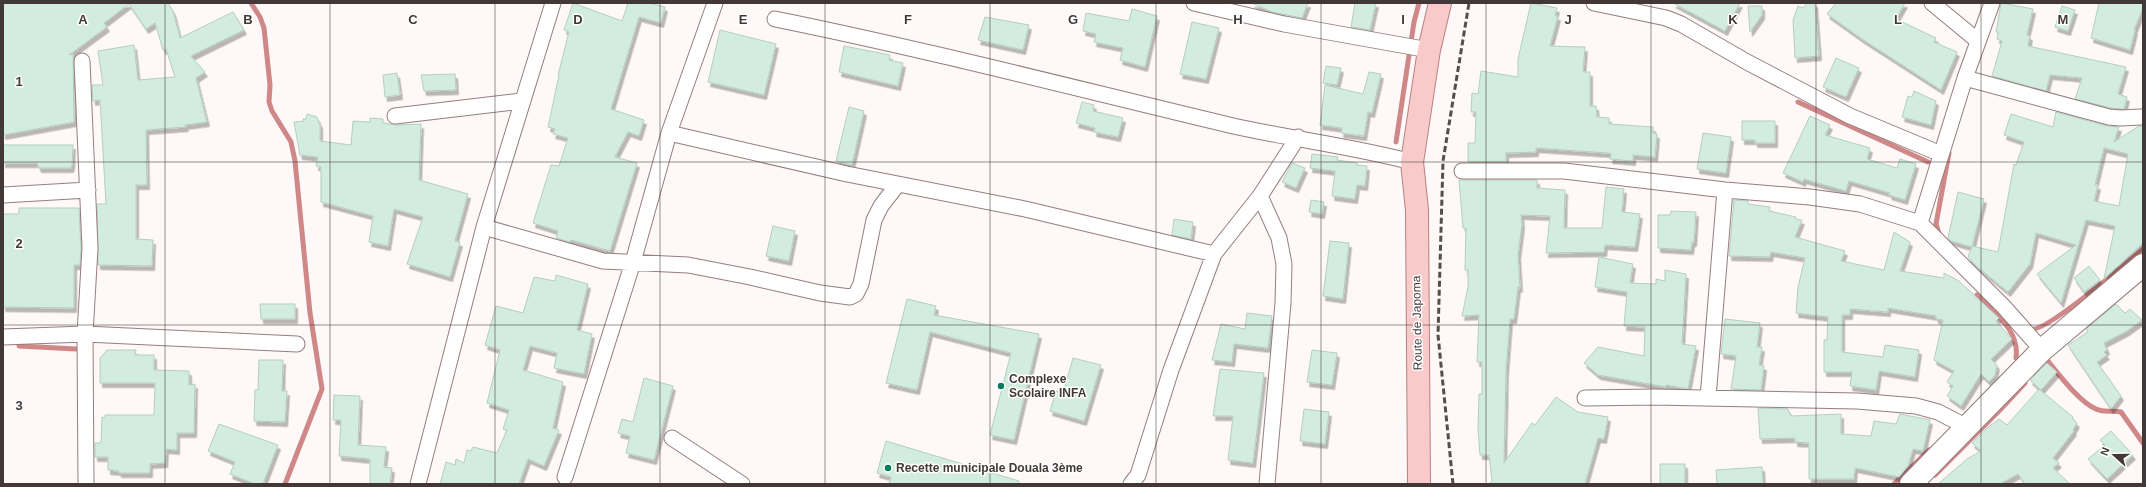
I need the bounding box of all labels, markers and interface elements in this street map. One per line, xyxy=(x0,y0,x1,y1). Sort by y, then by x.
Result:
text: A xyxy=(78,12,88,27)
text: B xyxy=(243,12,253,27)
text: C xyxy=(408,12,418,27)
text: D xyxy=(573,12,583,27)
text: E xyxy=(739,12,748,27)
text: F xyxy=(904,12,912,27)
text: G xyxy=(1068,12,1078,27)
text: H xyxy=(1233,12,1243,27)
text: I xyxy=(1401,12,1405,27)
text: J xyxy=(1564,12,1572,27)
text: K xyxy=(1728,12,1738,27)
text: L xyxy=(1894,12,1902,27)
text: M xyxy=(2058,12,2068,27)
text: 1 xyxy=(15,74,23,89)
text: 2 xyxy=(15,236,23,251)
street label: Route de Japoma xyxy=(1409,275,1425,370)
place label: Complexe Scolaire INFA xyxy=(1009,372,1087,400)
marker: Complexe Scolaire INFA xyxy=(996,381,1006,391)
text: 3 xyxy=(15,398,23,413)
north arrow xyxy=(2094,435,2134,475)
text: N xyxy=(2098,446,2112,457)
place label: Recette municipale Douala 3ème xyxy=(896,461,1083,475)
marker: Recette municipale Douala 3ème xyxy=(883,463,893,473)

